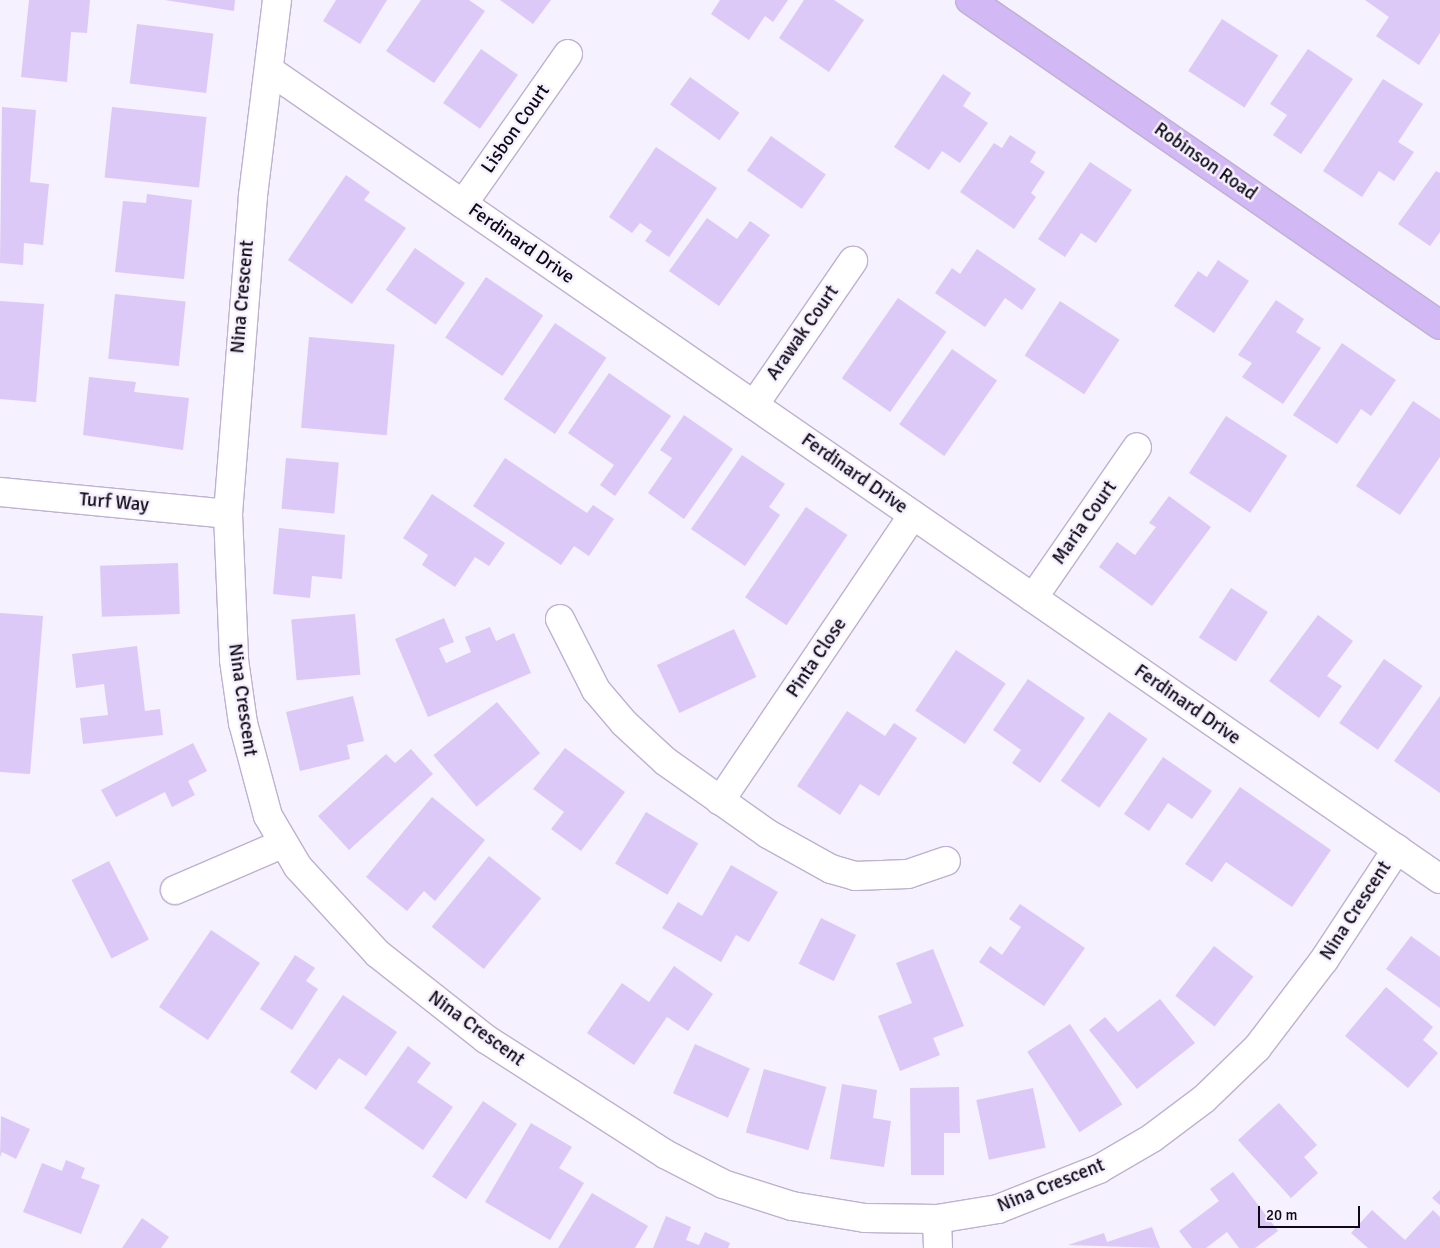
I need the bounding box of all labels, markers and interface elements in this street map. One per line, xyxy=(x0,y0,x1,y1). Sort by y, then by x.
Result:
street label: Lisbon Court xyxy=(477,80,555,178)
street label: Robinson Road xyxy=(1149,118,1261,206)
street label: Ferdinard Drive xyxy=(464,199,578,289)
street label: Nina Crescent xyxy=(227,239,259,355)
street label: Arawak Court xyxy=(762,281,844,385)
street label: Ferdinard Drive xyxy=(797,429,911,519)
street label: Maria Court xyxy=(1048,477,1122,569)
street label: Turf Way xyxy=(78,489,150,517)
street label: Pinta Close xyxy=(782,614,852,702)
street label: Nina Crescent xyxy=(223,642,261,758)
street label: Ferdinard Drive xyxy=(1130,660,1244,750)
street label: Nina Crescent xyxy=(1316,857,1396,965)
street label: Nina Crescent xyxy=(423,986,529,1072)
street label: Nina Crescent xyxy=(994,1154,1108,1218)
scale bar xyxy=(1260,1196,1362,1228)
text: 20 m xyxy=(1266,1206,1297,1224)

